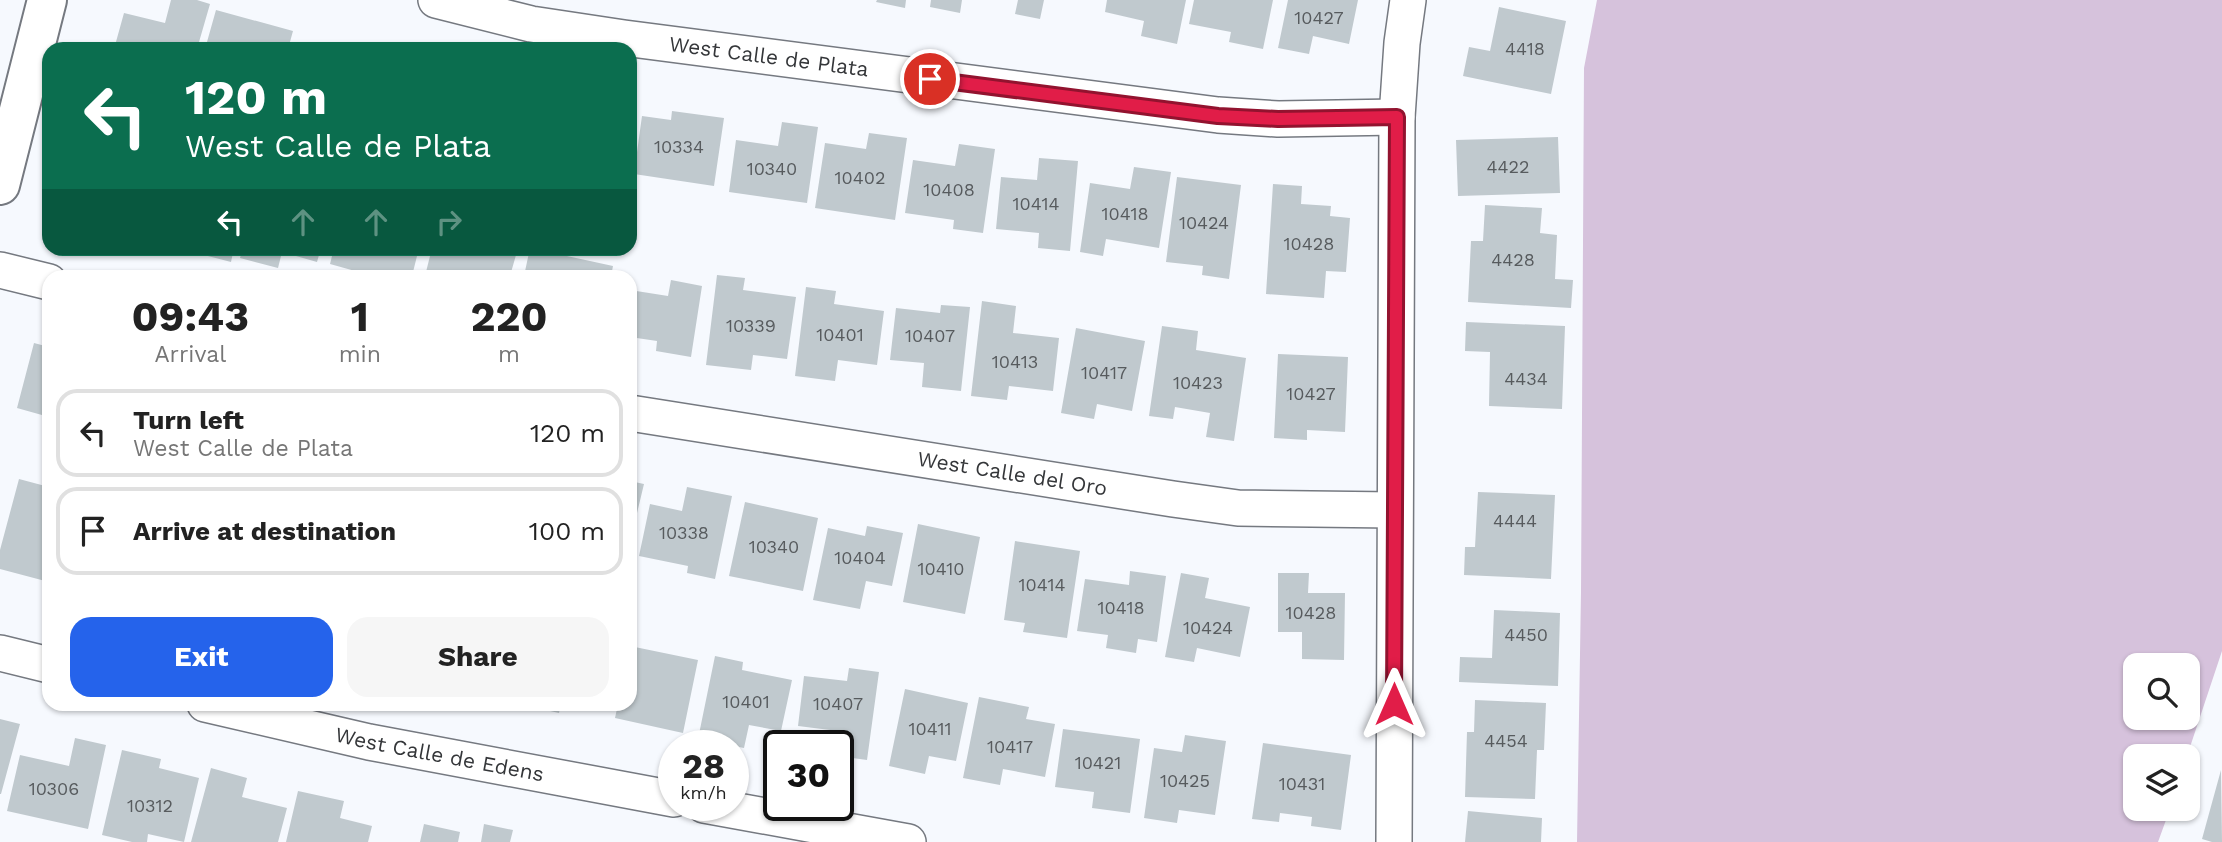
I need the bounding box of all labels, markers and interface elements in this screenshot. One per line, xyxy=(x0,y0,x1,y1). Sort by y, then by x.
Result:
house number: 10427 xyxy=(1294,7,1344,28)
street label: West Calle de Plata xyxy=(668,31,870,82)
house number: 4418 xyxy=(1505,38,1545,59)
pin xyxy=(900,49,960,109)
icon: arrive xyxy=(911,60,949,98)
text: 120 m xyxy=(185,68,327,126)
icon: left xyxy=(70,70,161,161)
text: West Calle de Plata xyxy=(185,127,491,165)
house number: 10334 xyxy=(654,136,704,157)
house number: 4422 xyxy=(1487,156,1529,177)
house number: 10340 xyxy=(747,158,797,179)
house number: 10402 xyxy=(835,167,885,188)
house number: 10408 xyxy=(923,179,975,200)
house number: 10414 xyxy=(1013,193,1059,214)
icon: left xyxy=(211,203,249,241)
icon: ahead xyxy=(284,203,322,241)
icon: ahead xyxy=(357,203,395,241)
icon: right xyxy=(430,203,468,241)
house number: 10418 xyxy=(1101,203,1149,224)
house number: 10424 xyxy=(1179,212,1229,233)
house number: 10428 xyxy=(1284,233,1334,254)
house number: 4428 xyxy=(1491,249,1535,270)
text: 09:43 xyxy=(131,292,249,341)
text: 1 xyxy=(351,292,369,341)
text: 220 xyxy=(470,292,548,341)
house number: 10339 xyxy=(726,315,776,336)
house number: 10401 xyxy=(816,324,864,345)
house number: 10407 xyxy=(905,325,955,346)
text: Arrival xyxy=(154,341,226,368)
text: min xyxy=(339,341,381,368)
text: m xyxy=(498,341,520,368)
house number: 10413 xyxy=(992,351,1038,372)
house number: 10417 xyxy=(1081,362,1127,383)
house number: 4434 xyxy=(1504,368,1548,389)
house number: 10423 xyxy=(1173,372,1223,393)
house number: 10427 xyxy=(1286,383,1336,404)
text: Turn left xyxy=(133,405,244,435)
icon: left xyxy=(74,414,112,452)
text: 120 m xyxy=(530,418,605,448)
text: West Calle de Plata xyxy=(133,435,353,462)
street label: West Calle del Oro xyxy=(916,446,1109,500)
house number: 4444 xyxy=(1493,510,1537,531)
icon: arrive xyxy=(74,512,112,550)
text: Arrive at destination xyxy=(133,516,396,546)
text: 100 m xyxy=(529,516,605,546)
house number: 10338 xyxy=(659,522,709,543)
house number: 10340 xyxy=(749,536,799,557)
house number: 10404 xyxy=(834,547,886,568)
house number: 10410 xyxy=(917,558,965,579)
house number: 10414 xyxy=(1019,574,1065,595)
house number: 10418 xyxy=(1097,597,1145,618)
house number: 10428 xyxy=(1286,602,1336,623)
button: Exit xyxy=(70,617,333,697)
button: Share xyxy=(347,617,609,697)
house number: 10424 xyxy=(1183,617,1233,638)
house number: 4450 xyxy=(1504,624,1548,645)
map controls xyxy=(2123,653,2200,821)
button: search xyxy=(2123,653,2200,730)
position arrow xyxy=(1357,667,1431,741)
house number: 10401 xyxy=(722,691,770,712)
house number: 10407 xyxy=(813,693,863,714)
house number: 10411 xyxy=(909,718,951,739)
street label: West Calle de Edens xyxy=(333,722,546,786)
speed limit sign: 30 xyxy=(763,730,854,821)
house number: 4454 xyxy=(1484,730,1528,751)
house number: 10417 xyxy=(987,736,1033,757)
button: layers xyxy=(2123,744,2200,821)
text: 28 xyxy=(682,745,725,787)
house number: 10421 xyxy=(1075,752,1121,773)
house number: 10425 xyxy=(1160,770,1210,791)
house number: 10431 xyxy=(1279,773,1325,794)
house number: 10306 xyxy=(29,778,79,799)
text: km/h xyxy=(680,782,727,803)
house number: 10312 xyxy=(127,795,173,816)

